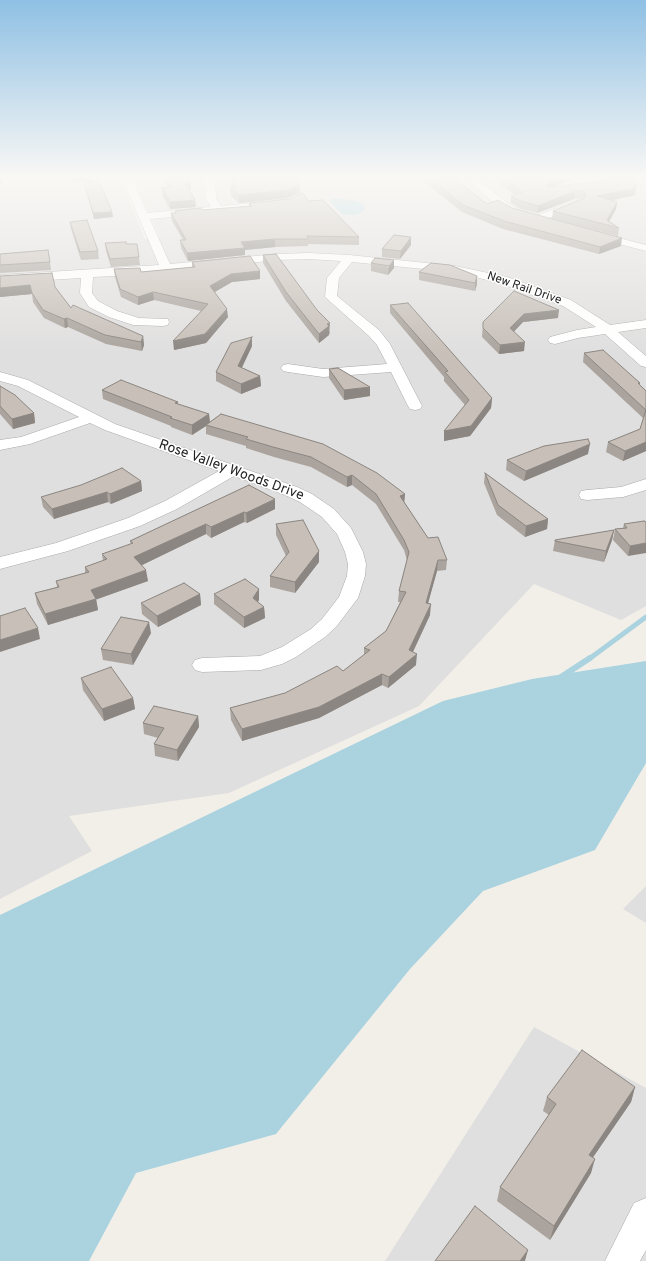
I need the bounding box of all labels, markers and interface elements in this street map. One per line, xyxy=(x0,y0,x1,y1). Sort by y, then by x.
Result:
street label: New Rail Drive xyxy=(485,270,563,308)
street label: Rose Valley Woods Drive xyxy=(156,437,306,505)

